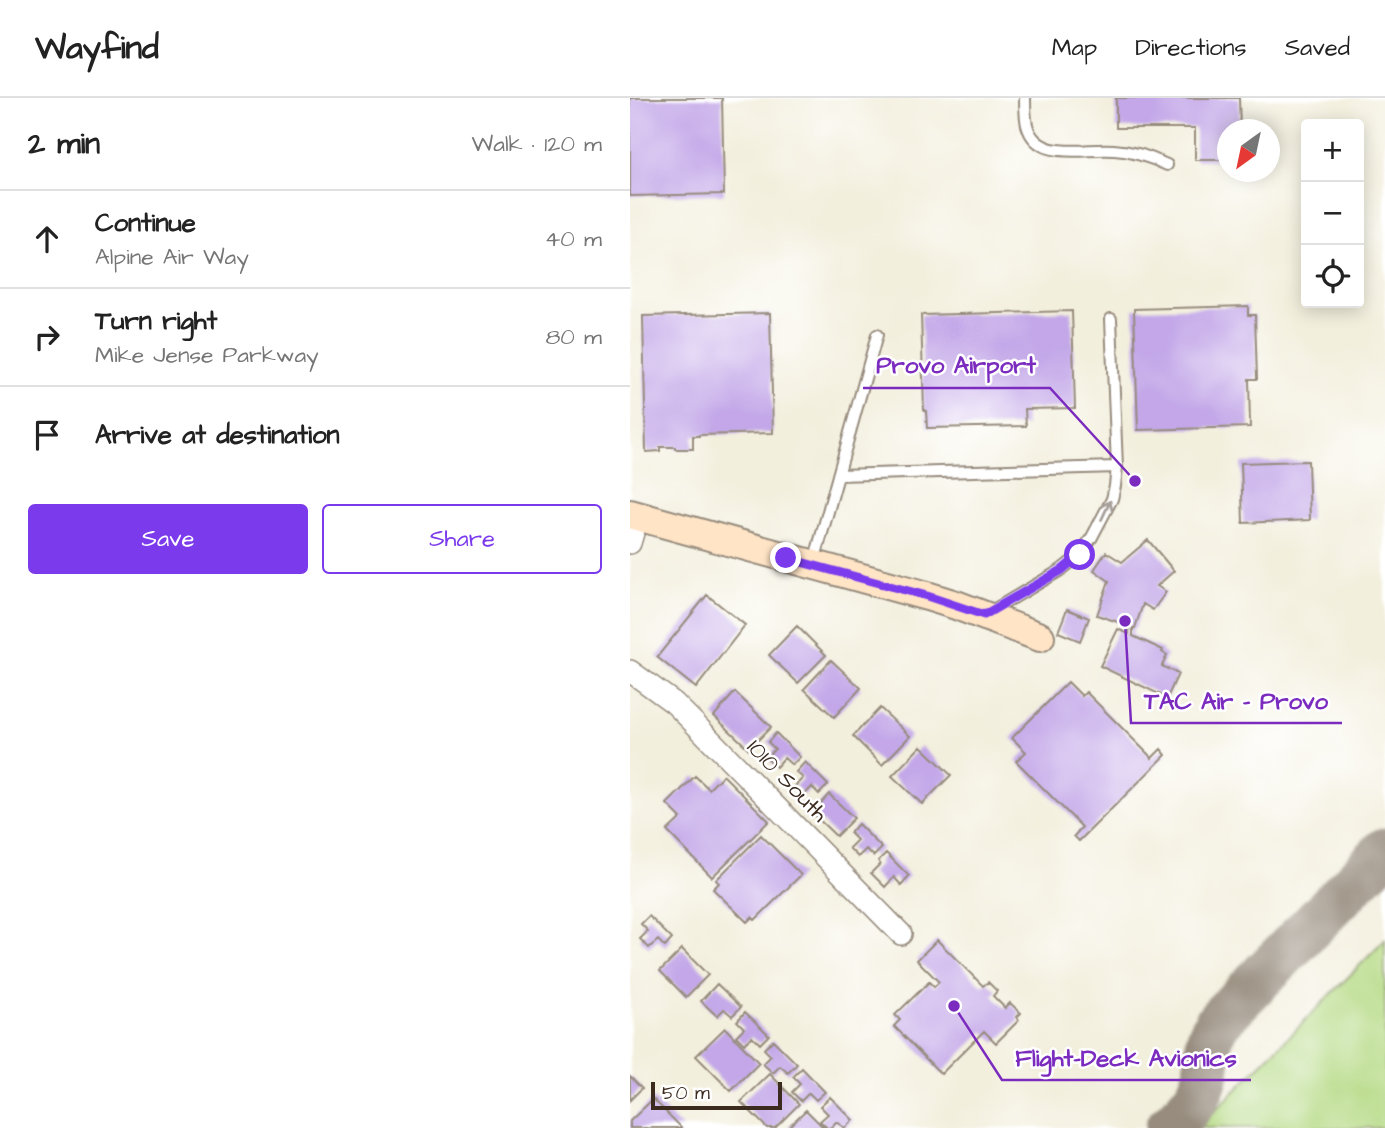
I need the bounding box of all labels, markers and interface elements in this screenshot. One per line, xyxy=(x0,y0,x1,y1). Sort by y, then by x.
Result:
text: Wayfind xyxy=(35,25,159,71)
text: Map xyxy=(1052,31,1097,65)
text: Directions xyxy=(1135,31,1247,65)
text: Saved xyxy=(1285,31,1350,65)
north arrow xyxy=(1217,119,1280,182)
map controls xyxy=(1301,119,1364,308)
button: + xyxy=(1301,119,1364,182)
text: 2 min xyxy=(28,123,100,165)
text: Walk · 120 m xyxy=(472,128,602,160)
button: − xyxy=(1301,182,1364,245)
text: Continue xyxy=(95,205,196,241)
icon: ahead xyxy=(28,220,66,258)
text: 40 m xyxy=(545,223,602,255)
text: Alpine Air Way xyxy=(95,241,249,273)
button: locate xyxy=(1301,245,1364,308)
text: Turn right xyxy=(95,303,217,339)
icon: right xyxy=(28,318,66,356)
text: 80 m xyxy=(545,321,602,353)
text: Mike Jense Parkway xyxy=(95,339,319,371)
callout: Provo Airport xyxy=(863,343,1050,388)
text: Provo Airport xyxy=(876,349,1036,383)
icon: arrive xyxy=(28,416,66,454)
text: Arrive at destination xyxy=(95,417,340,453)
one-way arrow xyxy=(1100,500,1114,521)
button: Save xyxy=(28,504,308,574)
button: Share xyxy=(322,504,602,574)
route start xyxy=(1064,539,1095,570)
route end xyxy=(770,542,801,573)
callout: TAC Air - Provo xyxy=(1131,678,1342,723)
text: TAC Air - Provo xyxy=(1143,685,1328,719)
street label: 1010 South xyxy=(740,732,835,830)
callout: Flight-Deck Avionics xyxy=(1002,1035,1251,1080)
text: Flight-Deck Avionics xyxy=(1015,1042,1237,1077)
scale bar xyxy=(651,1079,782,1111)
text: 50 m xyxy=(662,1080,710,1107)

